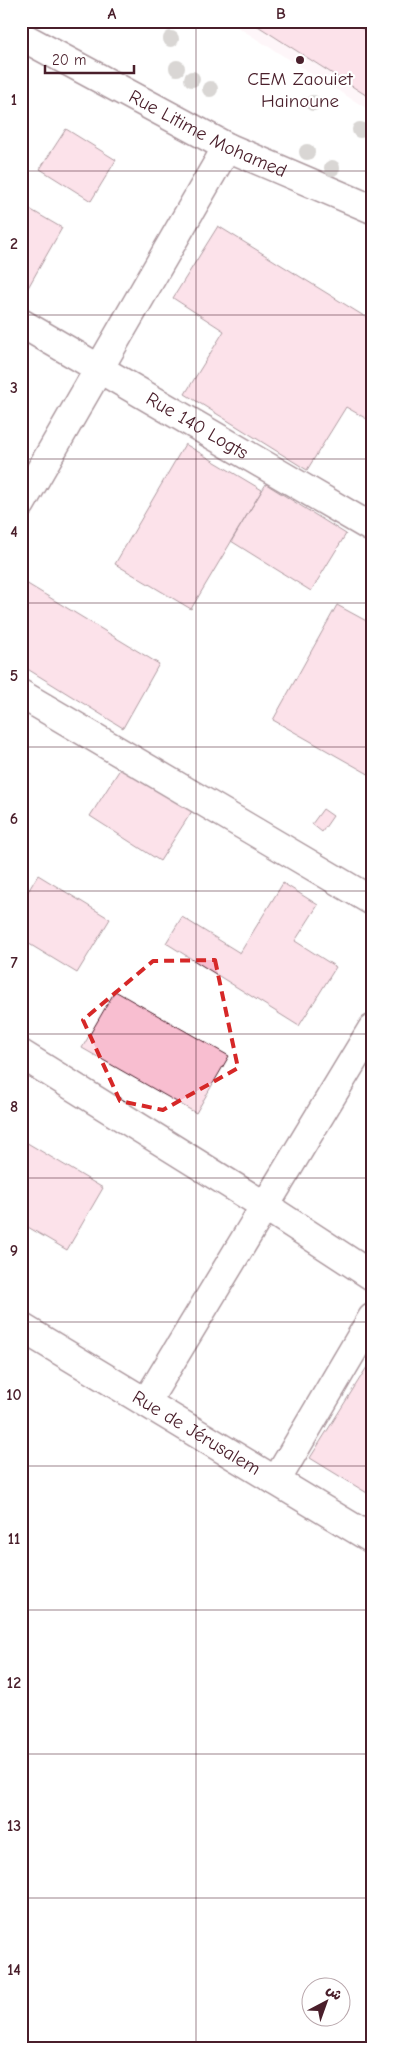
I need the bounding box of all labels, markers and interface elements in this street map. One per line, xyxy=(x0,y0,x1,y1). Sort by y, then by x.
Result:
text: A xyxy=(108,5,117,23)
text: B xyxy=(276,5,286,23)
scale bar xyxy=(45,42,134,74)
text: 20 m xyxy=(52,51,86,69)
marker: CEM Zaouiet Hainoune xyxy=(294,54,306,66)
place label: CEM Zaouiet Hainoune xyxy=(247,68,353,112)
street label: Rue Litime Mohamed xyxy=(125,85,290,182)
text: 1 xyxy=(11,91,17,109)
text: 2 xyxy=(10,235,18,253)
text: 3 xyxy=(10,379,18,397)
street label: Rue 140 Logts xyxy=(142,388,252,464)
text: 4 xyxy=(10,523,18,541)
text: 5 xyxy=(10,667,18,685)
text: 6 xyxy=(10,810,18,828)
text: 7 xyxy=(10,954,18,972)
text: 8 xyxy=(10,1098,18,1116)
text: 9 xyxy=(10,1242,18,1260)
text: 10 xyxy=(6,1386,22,1404)
street label: Rue de Jérusalem xyxy=(129,1386,264,1480)
text: 11 xyxy=(8,1530,20,1548)
text: 12 xyxy=(7,1674,21,1692)
text: 13 xyxy=(7,1817,21,1835)
text: 14 xyxy=(7,1961,21,1979)
north arrow xyxy=(300,1976,350,2026)
text: ش xyxy=(323,1981,346,2004)

